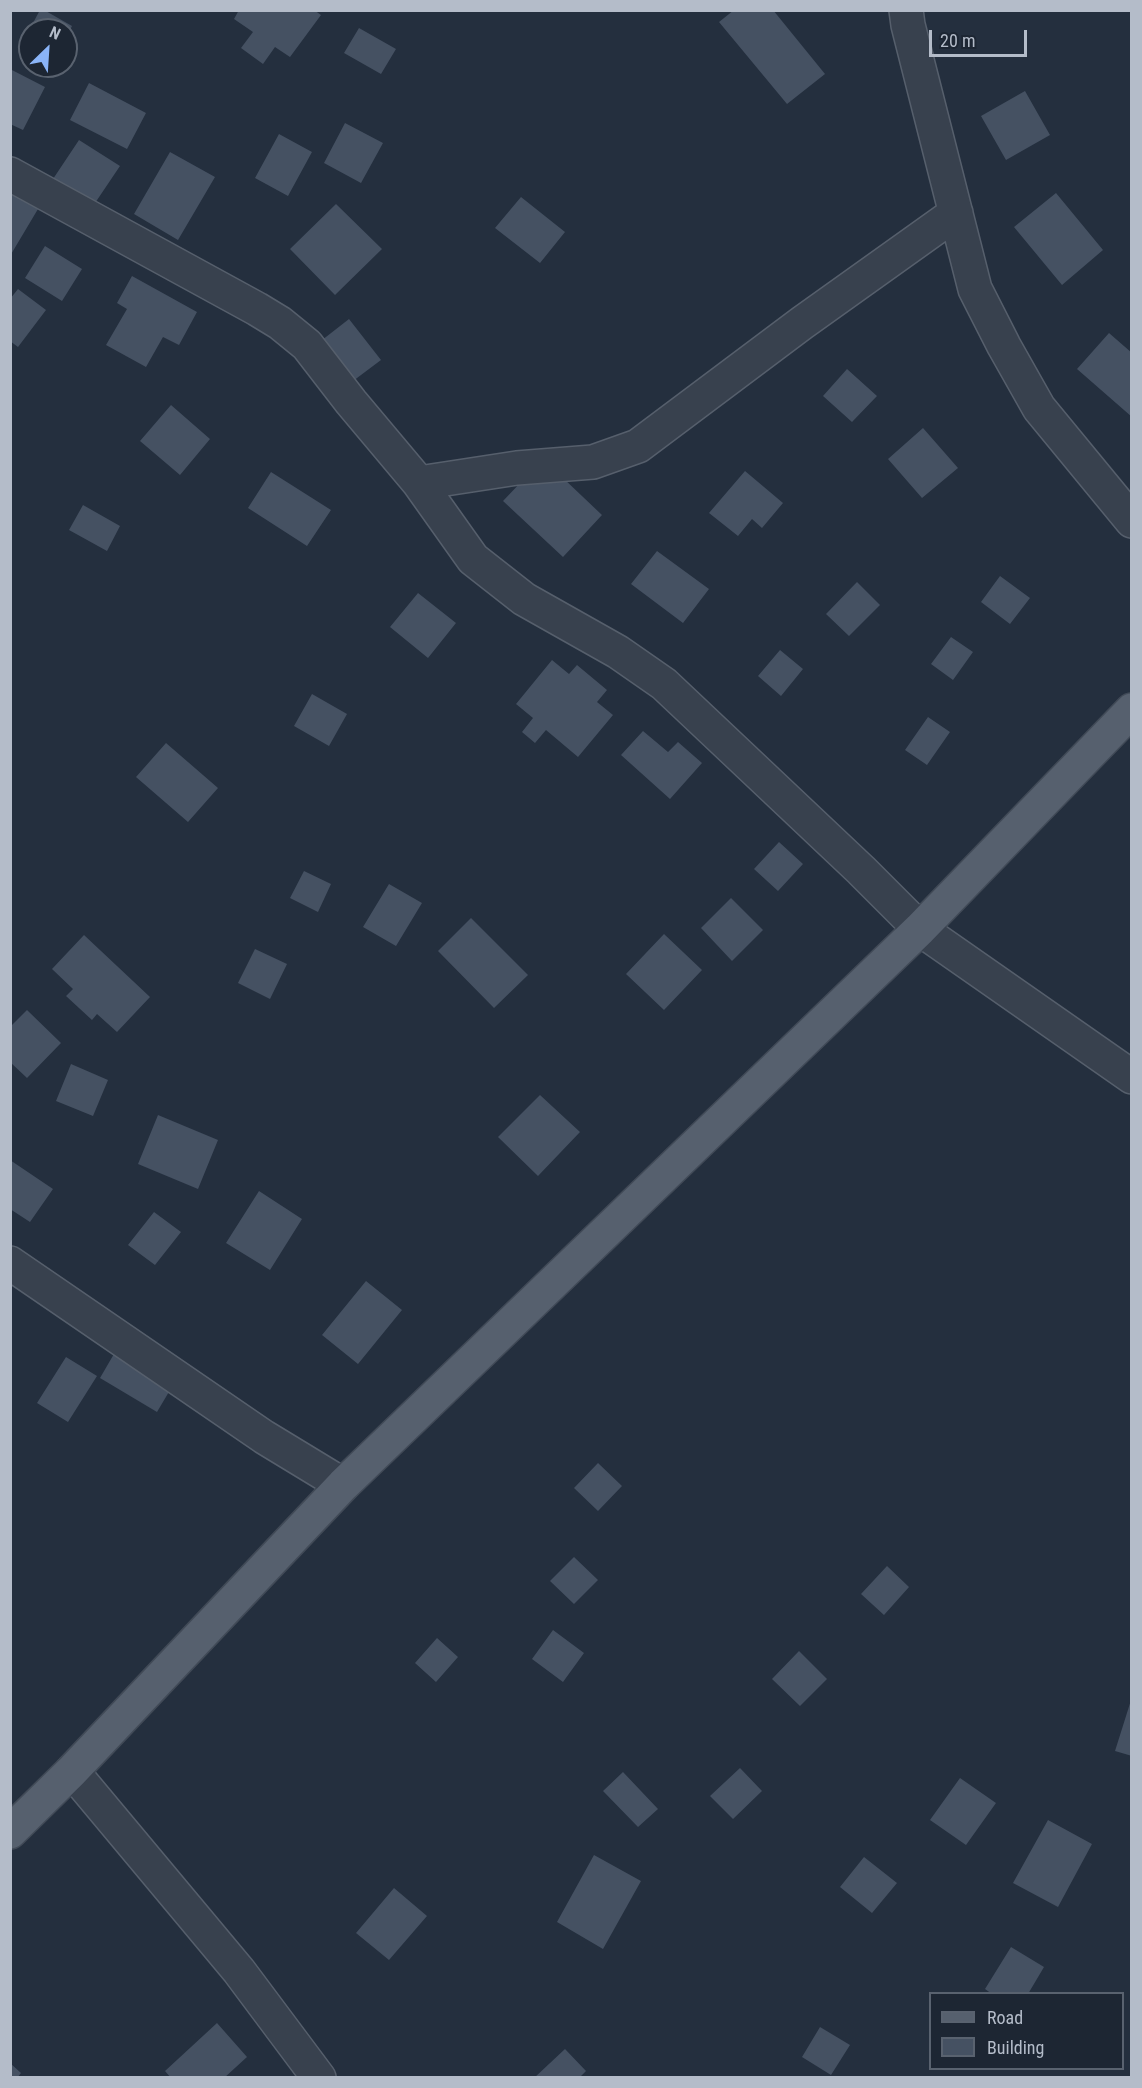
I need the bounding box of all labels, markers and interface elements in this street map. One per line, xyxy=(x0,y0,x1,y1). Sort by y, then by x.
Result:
north arrow xyxy=(18,18,78,78)
scale bar xyxy=(932,18,1030,56)
text: N xyxy=(47,22,63,44)
text: 20 m xyxy=(940,30,975,51)
legend xyxy=(929,1992,1124,2070)
text: Road xyxy=(987,2007,1023,2028)
text: Building xyxy=(987,2037,1044,2058)

